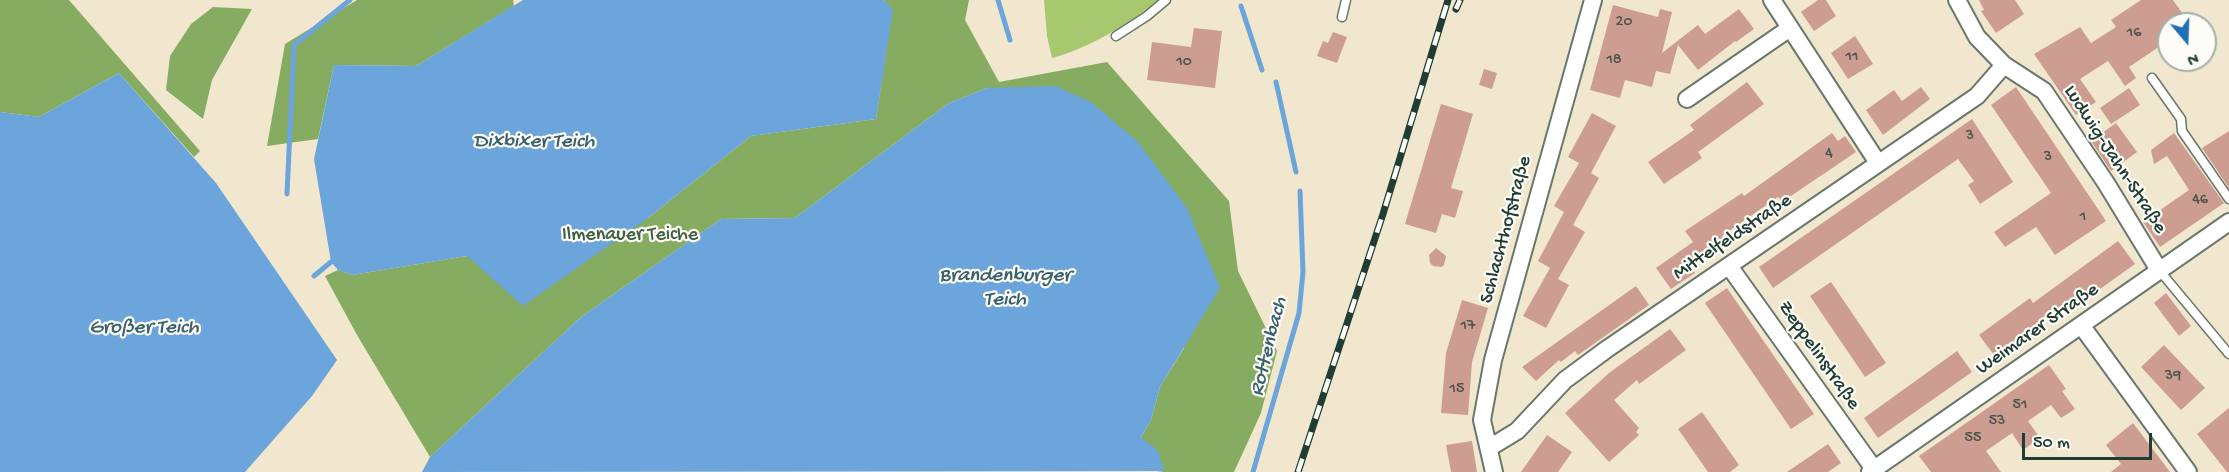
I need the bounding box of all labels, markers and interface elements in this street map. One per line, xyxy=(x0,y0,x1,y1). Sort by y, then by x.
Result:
north arrow xyxy=(2157,12,2217,72)
house number: 20 xyxy=(1616,13,1632,33)
house number: 16 xyxy=(2127,24,2141,44)
text: N xyxy=(2184,47,2200,68)
house number: 11 xyxy=(1846,48,1858,68)
house number: 18 xyxy=(1606,51,1622,71)
house number: 10 xyxy=(1176,53,1192,73)
street label: Ludwig-Jahn-Straße xyxy=(2057,81,2171,239)
house number: 3 xyxy=(1966,127,1974,147)
water label: Dixbixer Teich xyxy=(473,130,595,156)
house number: 4 xyxy=(1825,145,1833,165)
house number: 3 xyxy=(2044,148,2052,168)
street label: Schlachthofstraße xyxy=(1476,154,1538,306)
street label: Mittelfeldstraße xyxy=(1669,189,1797,287)
house number: 46 xyxy=(2192,191,2208,211)
house number: 1 xyxy=(2080,208,2086,228)
park label: Ilmenauer Teiche xyxy=(562,224,698,248)
water label: Brandenburger Teich xyxy=(939,264,1071,314)
street label: Weimarer Straße xyxy=(1972,279,2104,381)
water label: Rottenbach xyxy=(1246,295,1294,399)
street label: Zeppelinstraße xyxy=(1772,297,1864,415)
water label: Großer Teich xyxy=(89,316,199,342)
house number: 17 xyxy=(1461,317,1475,337)
house number: 39 xyxy=(2165,367,2181,387)
house number: 15 xyxy=(1450,380,1464,400)
house number: 51 xyxy=(2013,396,2027,416)
house number: 53 xyxy=(1989,412,2005,432)
scale bar xyxy=(2025,421,2156,459)
house number: 55 xyxy=(1965,429,1981,449)
text: 50 m xyxy=(2033,433,2070,454)

